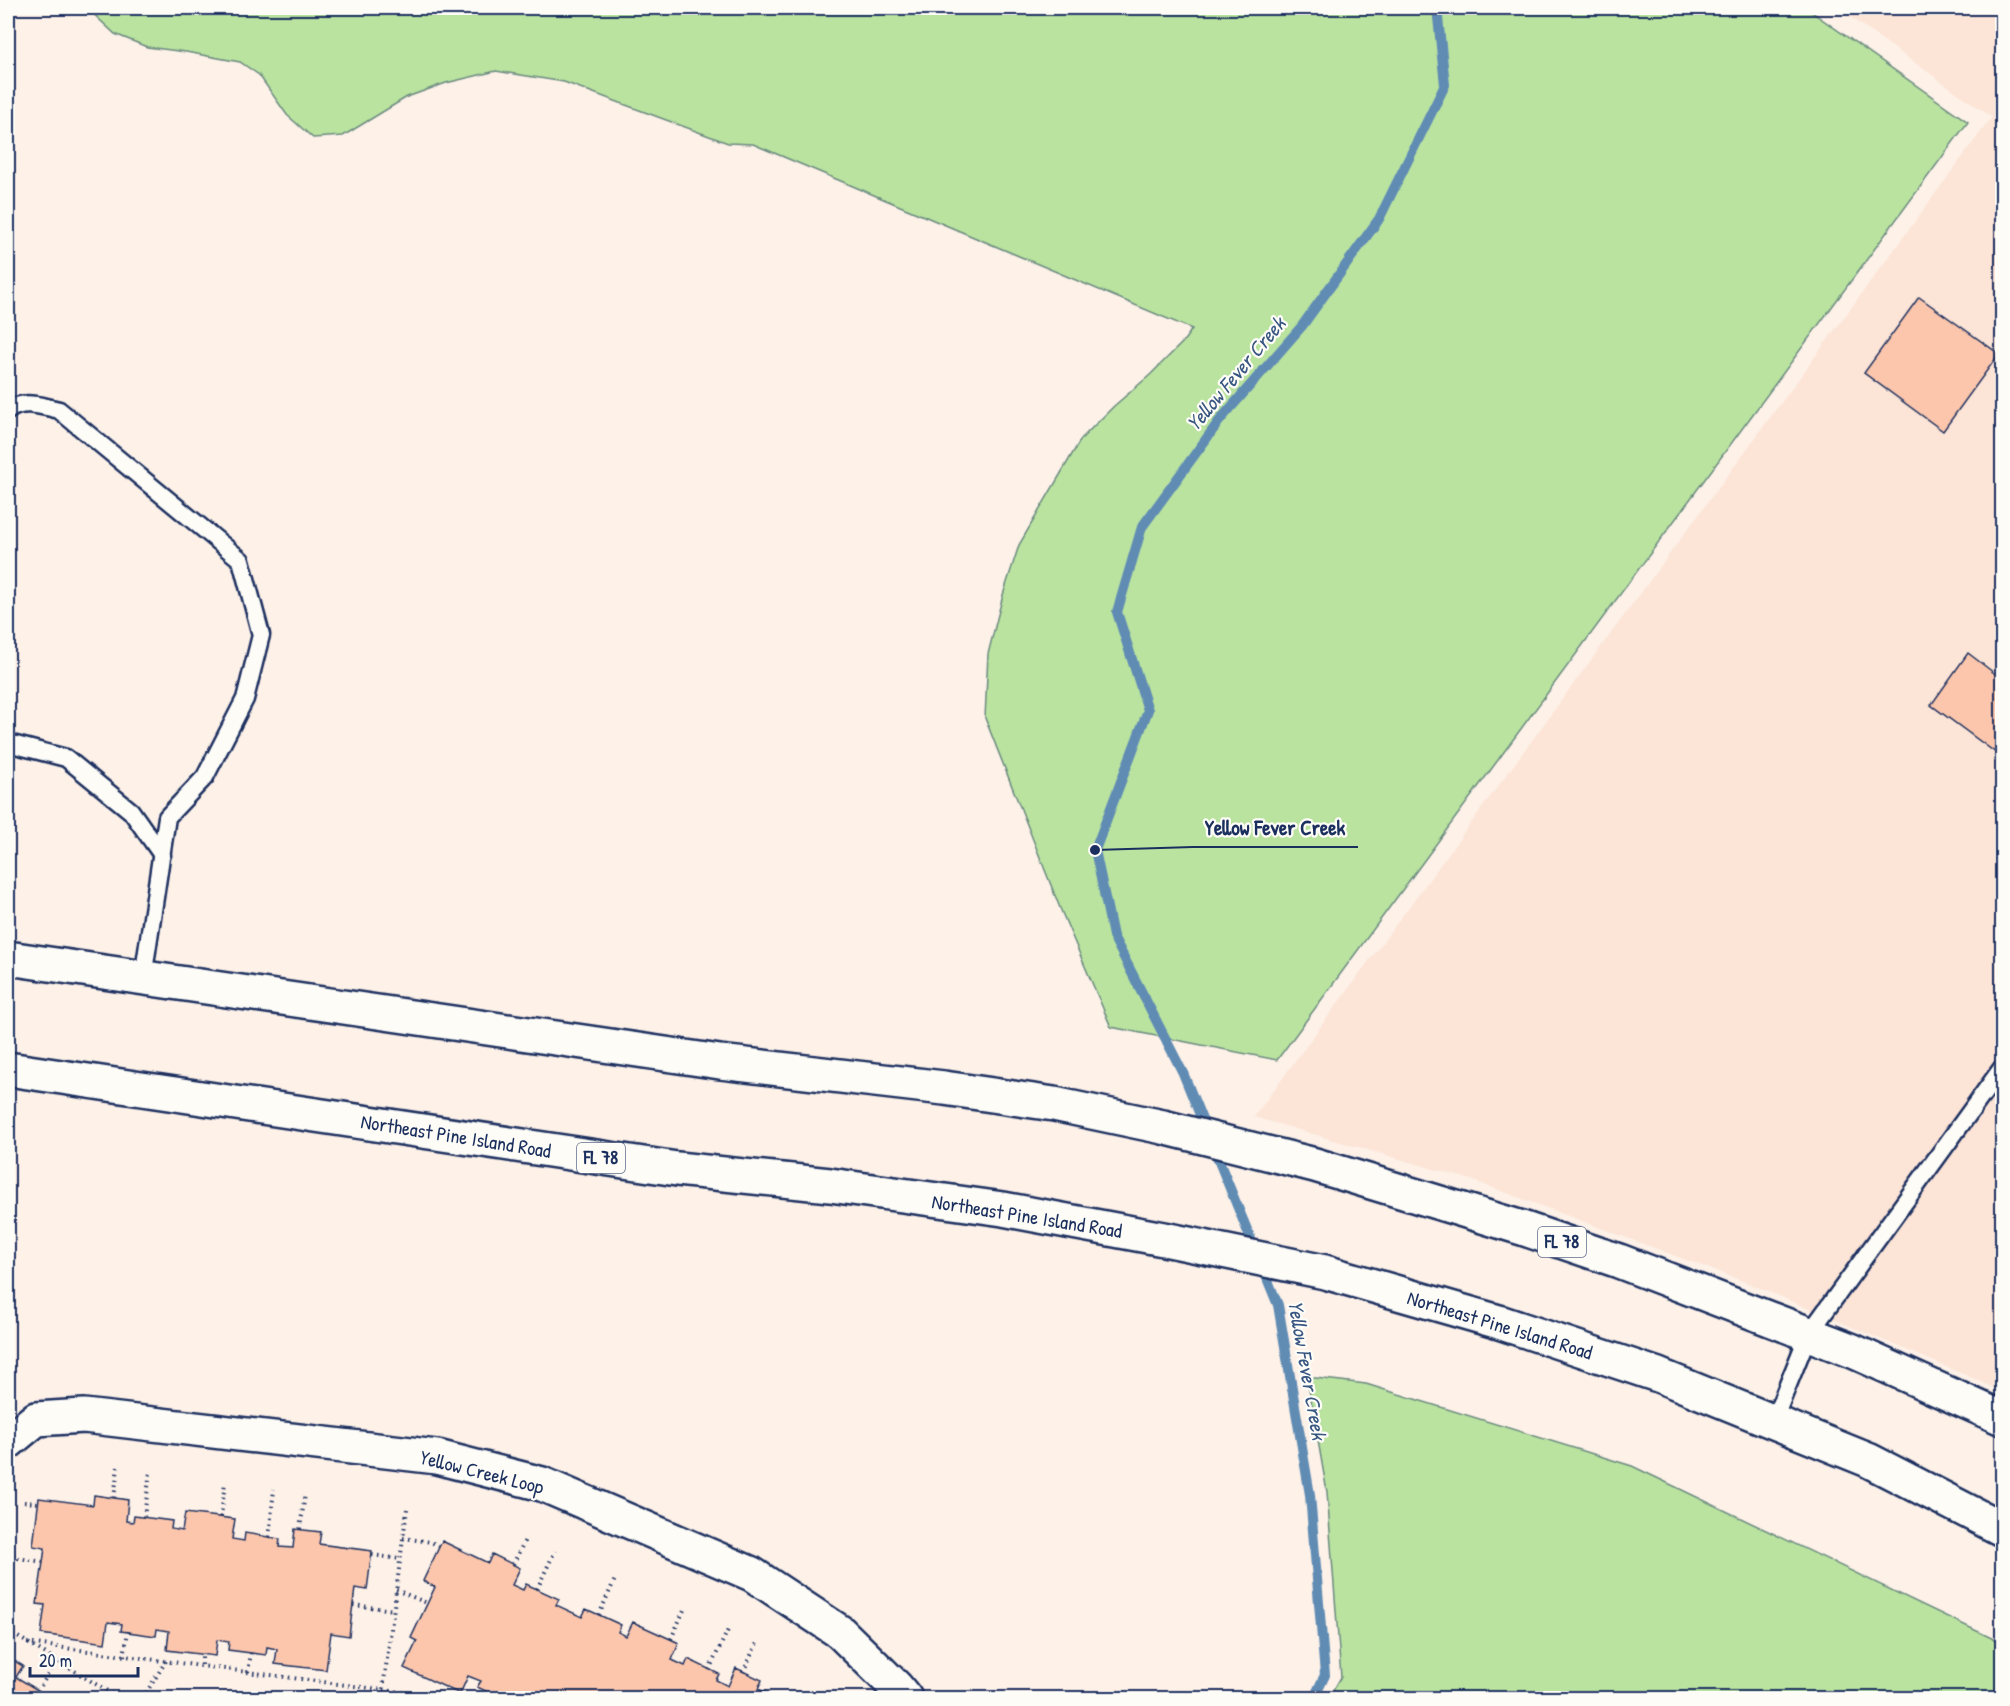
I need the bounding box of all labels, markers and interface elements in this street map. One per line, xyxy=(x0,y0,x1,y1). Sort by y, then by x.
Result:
water label: Yellow Fever Creek xyxy=(1179,309,1293,437)
callout: Yellow Fever Creek xyxy=(1193,808,1358,847)
text: Yellow Fever Creek xyxy=(1205,813,1346,842)
street label: Northeast Pine Island Road xyxy=(359,1107,553,1164)
road number: FL 78 xyxy=(577,1143,625,1173)
street label: Northeast Pine Island Road xyxy=(930,1187,1124,1244)
road number: FL 78 xyxy=(1538,1227,1586,1257)
street label: Northeast Pine Island Road xyxy=(1404,1284,1596,1366)
water label: Yellow Fever Creek xyxy=(1281,1298,1334,1444)
street label: Yellow Creek Loop xyxy=(417,1443,547,1500)
scale bar xyxy=(30,1640,138,1678)
text: 20 m xyxy=(39,1648,72,1673)

